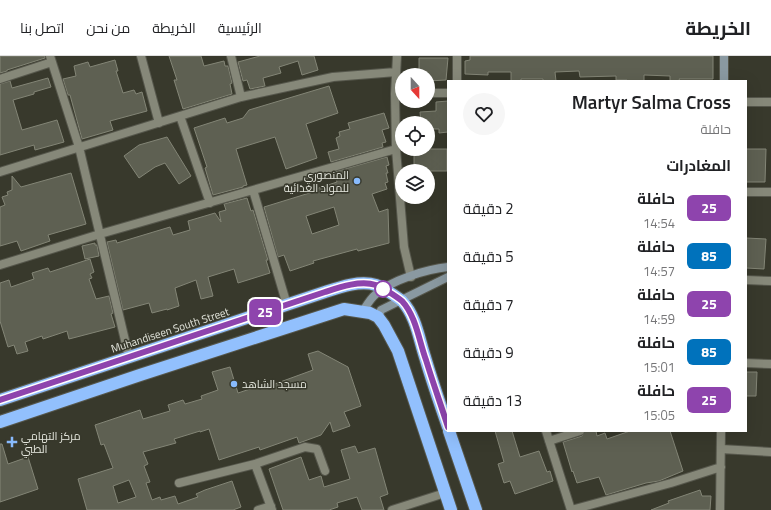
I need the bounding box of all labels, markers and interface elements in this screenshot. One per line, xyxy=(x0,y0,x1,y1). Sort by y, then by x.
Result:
text: الخريطة xyxy=(685,13,751,42)
text: اتصل بنا xyxy=(20,17,64,38)
text: من نحن xyxy=(86,17,130,38)
text: الخريطة xyxy=(152,17,196,38)
text: الرئيسية xyxy=(218,17,262,38)
north arrow xyxy=(395,68,435,108)
map controls xyxy=(395,68,435,204)
text: Martyr Salma Cross xyxy=(572,87,731,116)
button: heart xyxy=(463,93,505,135)
button: locate xyxy=(395,116,435,156)
text: حافلة xyxy=(701,119,731,139)
text: المغادرات xyxy=(666,154,731,177)
button: layers xyxy=(395,164,435,204)
place label: المنصوري للمواد الغذائية xyxy=(284,167,349,196)
marker: المنصوري للمواد الغذائية xyxy=(352,176,362,186)
text: حافلة xyxy=(637,187,675,210)
text: 2 دقيقة xyxy=(463,197,514,220)
text: 25 xyxy=(701,197,717,218)
text: 14:54 xyxy=(643,213,675,233)
text: حافلة xyxy=(637,235,675,258)
text: 5 دقيقة xyxy=(463,245,514,268)
text: 85 xyxy=(701,245,717,266)
text: 14:57 xyxy=(643,261,675,281)
unlabelled marker xyxy=(374,280,392,298)
text: حافلة xyxy=(637,283,675,306)
text: 7 دقيقة xyxy=(463,293,514,316)
text: 25 xyxy=(701,293,717,314)
line badge: 25 xyxy=(247,299,283,325)
text: 25 xyxy=(257,301,273,322)
street label: Muhandiseen South Street xyxy=(109,303,231,357)
text: 14:59 xyxy=(643,309,675,329)
text: حافلة xyxy=(637,331,675,354)
text: 9 دقيقة xyxy=(463,341,514,364)
text: 85 xyxy=(701,341,717,362)
text: 15:01 xyxy=(643,357,675,377)
place label: مسجد الشاهد xyxy=(242,376,307,392)
marker: مسجد الشاهد xyxy=(229,379,239,389)
text: حافلة xyxy=(637,379,675,402)
text: 13 دقيقة xyxy=(463,389,522,412)
text: 25 xyxy=(701,389,717,410)
text: 15:05 xyxy=(643,405,675,425)
place label: مركز التهامي الطبي xyxy=(21,428,80,458)
marker: مركز التهامي الطبي xyxy=(6,436,18,448)

